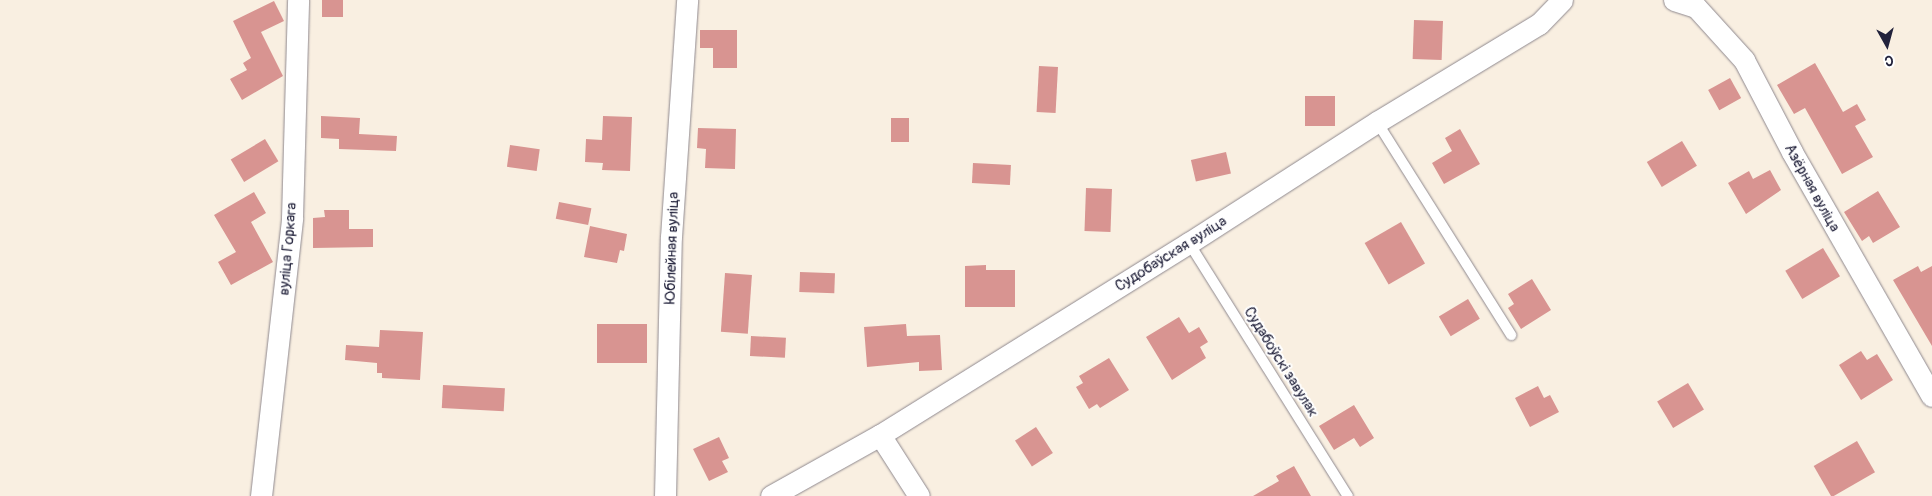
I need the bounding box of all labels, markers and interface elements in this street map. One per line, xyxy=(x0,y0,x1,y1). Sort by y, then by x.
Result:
north arrow xyxy=(1862,20,1912,70)
text: С xyxy=(1884,51,1894,69)
street label: Азёрная вуліца xyxy=(1780,141,1844,235)
street label: Юбілейная вуліца xyxy=(661,192,683,304)
street label: вуліца Горкага xyxy=(275,202,301,296)
street label: Судобаўская вуліца xyxy=(1112,212,1230,296)
street label: Судабоўскі завулак xyxy=(1240,304,1322,420)

